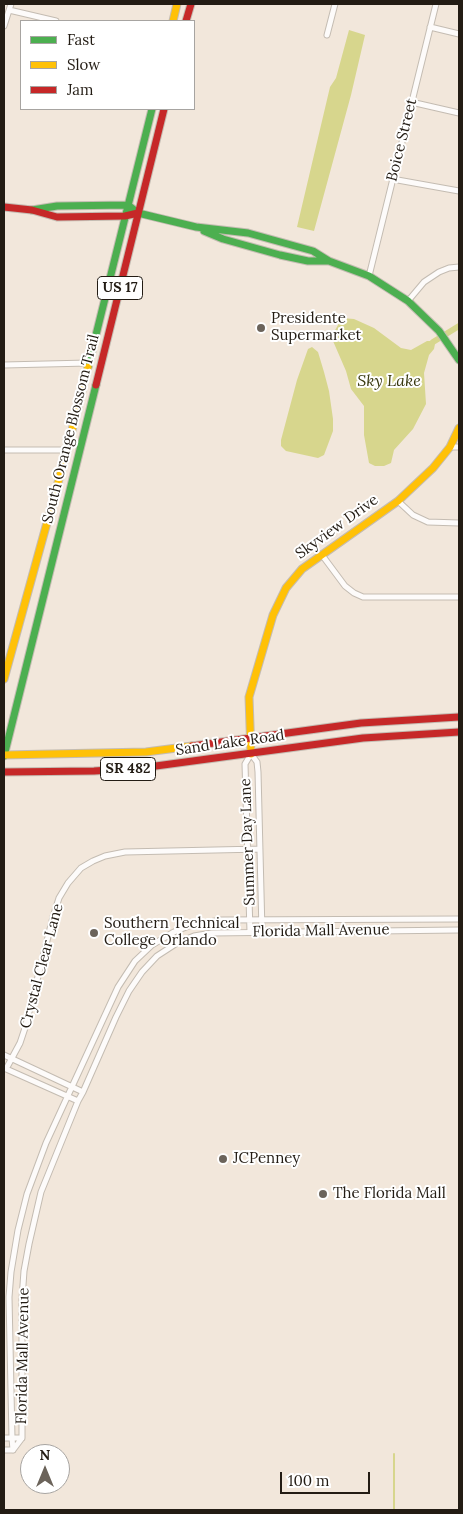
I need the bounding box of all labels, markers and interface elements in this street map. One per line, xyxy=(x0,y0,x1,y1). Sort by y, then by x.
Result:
legend xyxy=(20,20,195,110)
text: Fast xyxy=(67,30,95,49)
text: Slow xyxy=(67,55,100,74)
text: Jam xyxy=(67,80,94,99)
street label: Boice Street xyxy=(383,97,421,183)
road number: US 17 xyxy=(98,276,142,300)
place label: Presidente Supermarket xyxy=(271,310,361,345)
marker: Presidente Supermarket xyxy=(255,322,267,334)
street label: South Orange Blossom Trail xyxy=(39,333,103,525)
water label: Sky Lake xyxy=(357,371,421,391)
street label: Skyview Drive xyxy=(292,491,382,563)
street label: Sand Lake Road xyxy=(174,726,286,760)
road number: SR 482 xyxy=(100,758,156,781)
street label: Summer Day Lane xyxy=(237,778,259,906)
street label: Crystal Clear Lane xyxy=(17,902,67,1030)
place label: Southern Technical College Orlando xyxy=(104,915,240,950)
street label: Florida Mall Avenue xyxy=(252,921,390,941)
marker: Southern Technical College Orlando xyxy=(88,927,100,939)
place label: JCPenney xyxy=(233,1150,300,1168)
marker: JCPenney xyxy=(217,1153,229,1165)
place label: The Florida Mall xyxy=(333,1185,446,1203)
marker: The Florida Mall xyxy=(317,1188,329,1200)
street label: Florida Mall Avenue xyxy=(13,1287,33,1425)
north arrow xyxy=(20,1444,70,1494)
text: N xyxy=(40,1446,50,1464)
scale bar xyxy=(283,1462,373,1494)
text: 100 m xyxy=(288,1471,329,1490)

